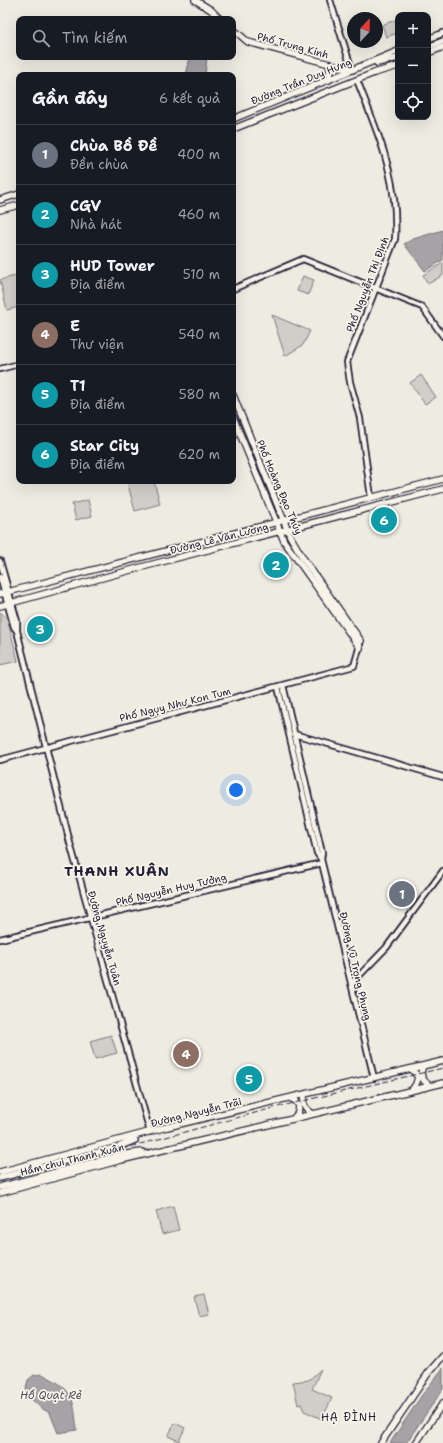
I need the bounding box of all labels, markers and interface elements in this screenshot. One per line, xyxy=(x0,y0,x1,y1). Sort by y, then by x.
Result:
north arrow xyxy=(347,12,383,48)
map controls xyxy=(395,12,431,120)
button: + xyxy=(395,12,431,48)
search box xyxy=(16,16,236,60)
icon: search xyxy=(30,27,52,49)
text: Tìm kiếm xyxy=(62,28,127,48)
street label: Phố Trung Kính xyxy=(256,30,330,61)
button: − xyxy=(395,48,431,84)
street label: Đường Trần Duy Hưng xyxy=(249,55,353,108)
button: locate xyxy=(395,84,431,120)
text: Gần đây xyxy=(32,87,108,109)
text: 6 kết quả xyxy=(159,90,220,107)
text: Chùa Bồ Đề xyxy=(70,136,157,156)
text: 1 xyxy=(42,146,48,163)
text: 400 m xyxy=(177,146,220,163)
text: Đền chùa xyxy=(70,156,128,173)
text: CGV xyxy=(70,196,101,216)
text: 2 xyxy=(40,206,50,223)
text: 460 m xyxy=(178,206,220,223)
text: Nhà hát xyxy=(70,216,122,233)
street label: Phố Nguyễn Thị Định xyxy=(343,235,392,334)
text: HUD Tower xyxy=(70,256,155,276)
text: 3 xyxy=(40,266,50,283)
text: 510 m xyxy=(183,266,220,283)
text: Địa điểm xyxy=(70,276,125,293)
text: E xyxy=(70,316,80,336)
text: 4 xyxy=(40,326,50,343)
text: 540 m xyxy=(179,326,220,343)
text: Thư viện xyxy=(70,336,124,353)
text: T1 xyxy=(70,376,86,396)
text: 5 xyxy=(41,386,49,403)
text: 580 m xyxy=(179,386,220,403)
text: Địa điểm xyxy=(70,396,125,413)
text: Star City xyxy=(70,436,139,456)
street label: Phố Hoàng Đạo Thúy xyxy=(254,438,305,537)
text: 6 xyxy=(40,446,50,463)
text: 620 m xyxy=(178,446,220,463)
text: Địa điểm xyxy=(70,456,125,473)
pin: 6 xyxy=(371,505,397,535)
street label: Đường Lê Văn Lương xyxy=(169,520,270,557)
pin: 2 xyxy=(263,550,289,580)
pin: 3 xyxy=(27,614,53,644)
street label: Phố Ngụy Như Kon Tum xyxy=(118,684,232,725)
your location xyxy=(226,780,246,800)
district label: THANH XUÂN xyxy=(64,862,170,880)
street label: Phố Nguyễn Huy Tưởng xyxy=(114,870,228,909)
pin: 1 xyxy=(389,879,415,909)
street label: Đường Nguyễn Tuân xyxy=(85,889,124,987)
street label: Đường Vũ Trọng Phụng xyxy=(337,910,374,1022)
pin: 4 xyxy=(173,1039,199,1069)
pin: 5 xyxy=(236,1064,262,1094)
street label: Đường Nguyễn Trãi xyxy=(149,1095,243,1130)
street label: Hầm chui Thanh Xuân xyxy=(19,1140,125,1179)
water label: Hồ Quạt Rẻ xyxy=(20,1388,82,1403)
district label: HẠ ĐÌNH xyxy=(321,1409,377,1425)

